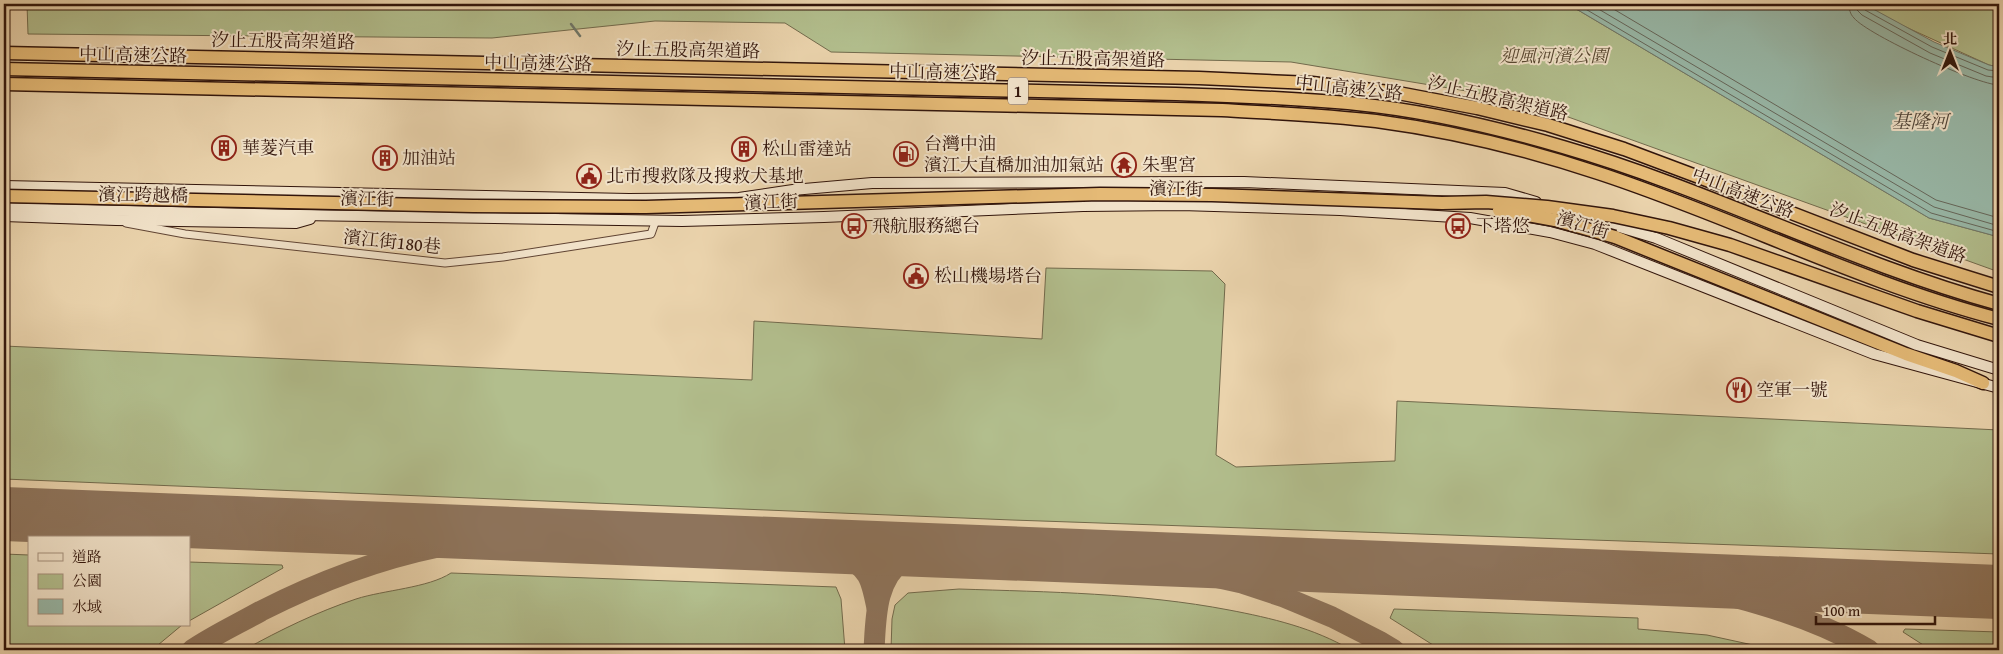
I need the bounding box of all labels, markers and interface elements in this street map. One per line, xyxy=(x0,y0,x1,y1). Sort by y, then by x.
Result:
street label: 汐止五股高架道路 xyxy=(211,26,355,55)
north arrow xyxy=(1926,28,1976,78)
text: 北 xyxy=(1943,29,1957,49)
street label: 汐止五股高架道路 xyxy=(616,35,760,64)
street label: 中山高速公路 xyxy=(79,40,187,69)
park label: 迎風河濱公園 xyxy=(1500,42,1611,69)
street label: 汐止五股高架道路 xyxy=(1021,44,1165,73)
street label: 中山高速公路 xyxy=(484,48,592,77)
street label: 中山高速公路 xyxy=(889,57,997,86)
street label: 中山高速公路 xyxy=(1294,68,1404,107)
street label: 汐止五股高架道路 xyxy=(1425,68,1571,127)
road number: 1 xyxy=(1008,78,1028,104)
water label: 基隆河 xyxy=(1891,107,1951,135)
place label: 台灣中油 濱江大直橋加油加氣站 xyxy=(924,130,1104,178)
place label: 華菱汽車 xyxy=(242,134,314,161)
building icon: 華菱汽車 xyxy=(211,135,237,161)
place label: 松山雷達站 xyxy=(762,135,852,162)
building icon: 松山雷達站 xyxy=(731,136,757,162)
fuel station icon: 台灣中油 濱江大直橋加油加氣站 xyxy=(893,141,919,167)
place label: 加油站 xyxy=(402,144,456,171)
building icon: 加油站 xyxy=(372,145,398,171)
place label: 朱聖宮 xyxy=(1142,151,1196,178)
temple icon: 朱聖宮 xyxy=(1111,152,1137,178)
street label: 中山高速公路 xyxy=(1688,161,1798,224)
place label: 北市搜救隊及搜救犬基地 xyxy=(606,162,804,189)
public building icon: 北市搜救隊及搜救犬基地 xyxy=(576,163,602,189)
street label: 濱江街 xyxy=(1149,175,1203,202)
street label: 濱江跨越橋 xyxy=(98,180,188,209)
street label: 濱江街 xyxy=(340,185,394,212)
street label: 濱江街 xyxy=(744,187,798,216)
street label: 汐止五股高架道路 xyxy=(1826,195,1970,270)
street label: 濱江街 xyxy=(1553,204,1613,245)
place label: 飛航服務總台 xyxy=(872,212,980,239)
place label: 下塔悠 xyxy=(1476,212,1530,239)
bus stop icon: 飛航服務總台 xyxy=(841,213,867,239)
bus stop icon: 下塔悠 xyxy=(1445,213,1471,239)
street label: 濱江街180巷 xyxy=(342,223,442,260)
place label: 松山機場塔台 xyxy=(934,262,1042,289)
public building icon: 松山機場塔台 xyxy=(903,263,929,289)
place label: 空軍一號 xyxy=(1756,376,1828,403)
restaurant icon: 空軍一號 xyxy=(1726,377,1752,403)
legend xyxy=(28,536,190,626)
text: 道路 xyxy=(72,546,102,567)
text: 公園 xyxy=(72,570,102,591)
scale bar xyxy=(1816,594,1934,626)
text: 水域 xyxy=(72,596,102,617)
text: 100 m xyxy=(1823,600,1861,621)

